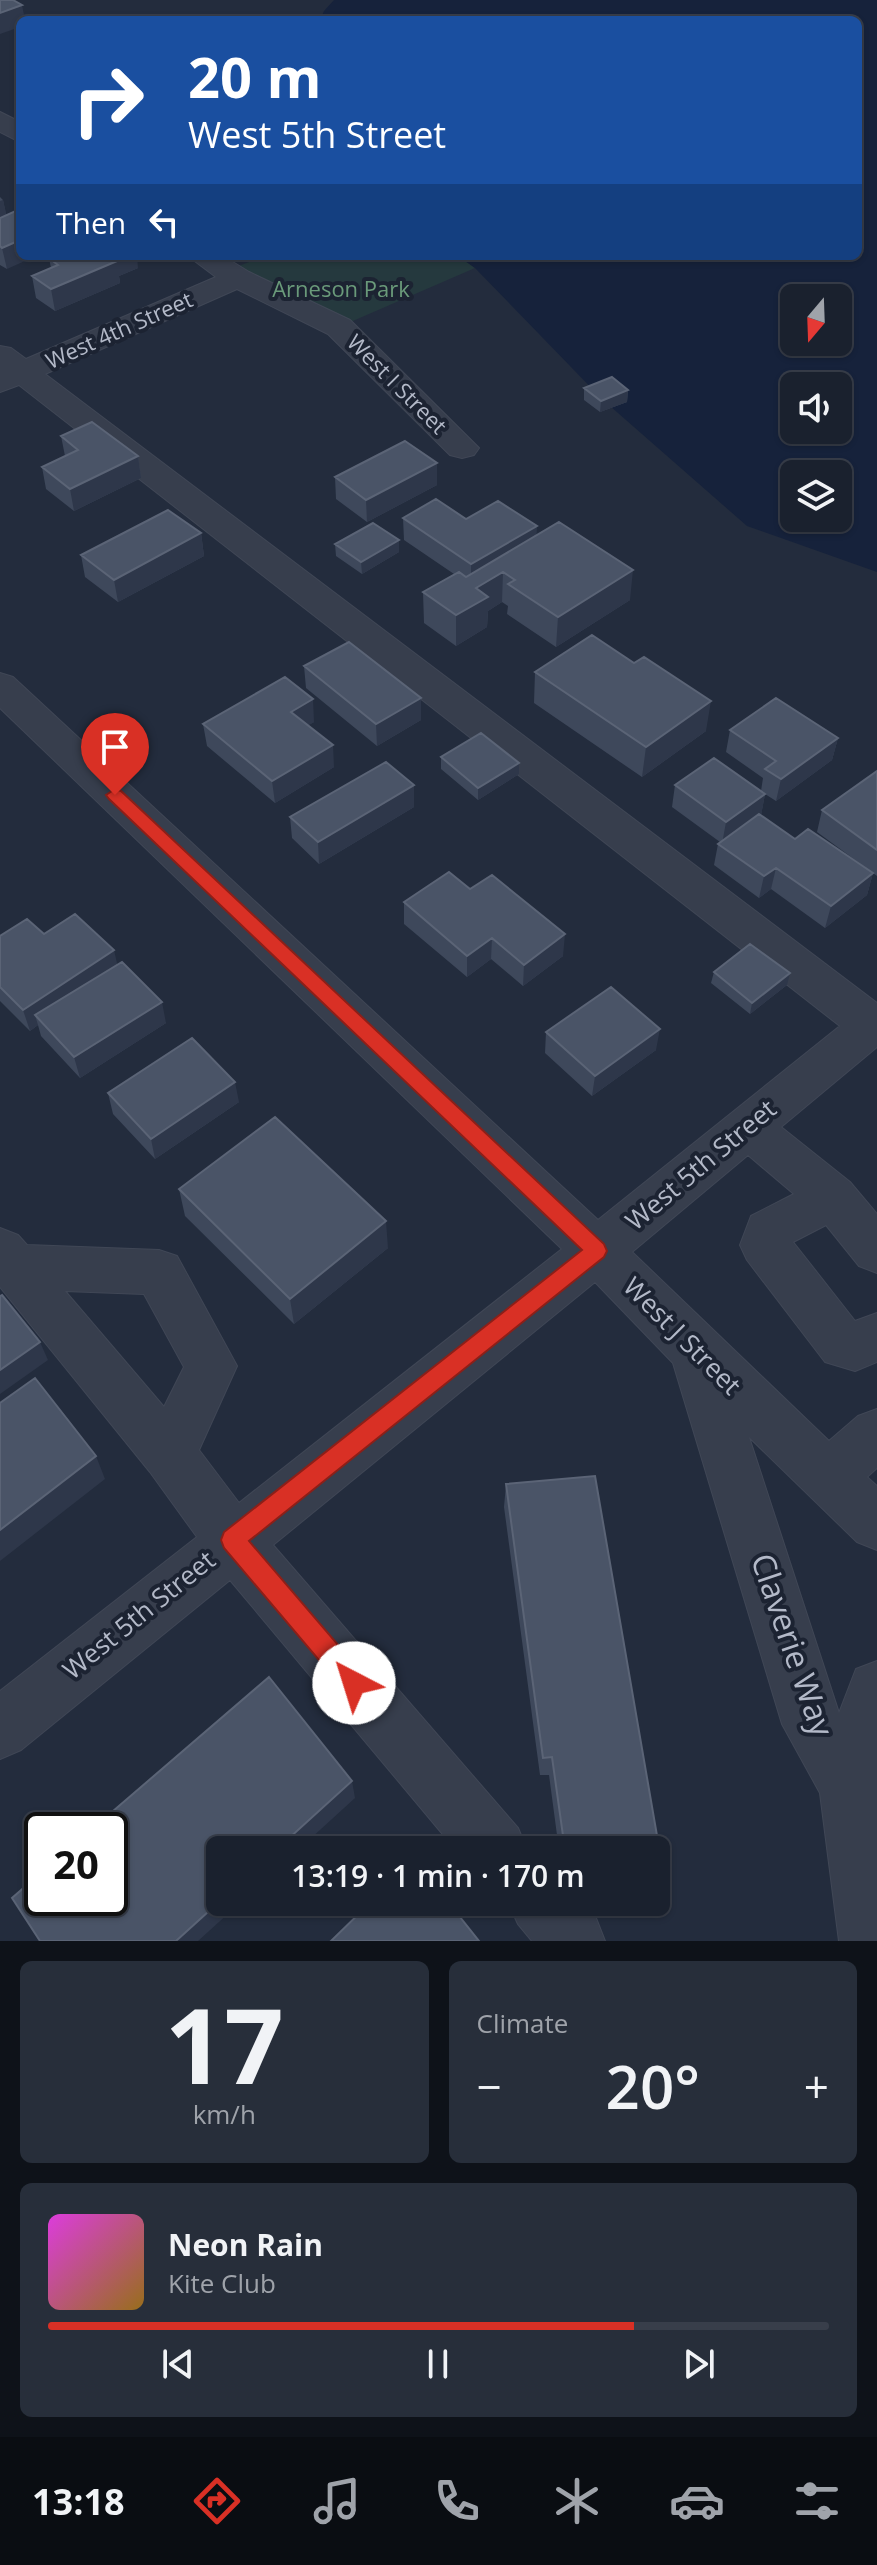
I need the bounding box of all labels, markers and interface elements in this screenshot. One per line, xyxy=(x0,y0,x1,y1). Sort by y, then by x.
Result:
text: 20 m xyxy=(188,38,322,114)
icon: right xyxy=(56,48,160,152)
text: West 5th Street xyxy=(188,110,446,159)
icon: left xyxy=(142,200,186,244)
text: Then xyxy=(56,202,126,243)
park label: Arneson Park xyxy=(272,273,410,303)
street label: West 4th Street xyxy=(40,283,197,375)
north arrow xyxy=(780,284,852,356)
map controls xyxy=(780,284,852,532)
street label: West I Street xyxy=(341,327,454,440)
button: sound xyxy=(780,372,852,444)
button: layers xyxy=(780,460,852,532)
pin xyxy=(81,713,149,795)
icon: arrive xyxy=(93,725,137,769)
street label: West 5th Street xyxy=(617,1091,783,1238)
street label: West J Street xyxy=(616,1268,750,1402)
street label: West 5th Street xyxy=(55,1542,222,1687)
street label: Claverie Way xyxy=(742,1547,845,1743)
position arrow xyxy=(312,1641,396,1725)
speed limit sign: 20 xyxy=(24,1812,128,1916)
text: 13:19 · 1 min · 170 m xyxy=(291,1855,585,1896)
text: 17 xyxy=(165,1973,284,2114)
text: Climate xyxy=(477,2005,568,2041)
text: 20° xyxy=(606,2045,700,2127)
text: − xyxy=(477,2056,502,2116)
text: + xyxy=(804,2056,829,2116)
text: km/h xyxy=(193,2096,256,2132)
text: Neon Rain xyxy=(168,2224,323,2265)
text: Kite Club xyxy=(168,2265,276,2301)
icon: previous xyxy=(156,2342,200,2386)
icon: pause xyxy=(416,2342,460,2386)
icon: next xyxy=(677,2342,721,2386)
icon: directions xyxy=(189,2473,245,2529)
icon: music xyxy=(309,2473,365,2529)
icon: phone xyxy=(429,2473,485,2529)
icon: climate xyxy=(549,2473,605,2529)
icon: car xyxy=(669,2473,725,2529)
icon: filters xyxy=(789,2473,845,2529)
text: 13:18 xyxy=(32,2477,125,2526)

